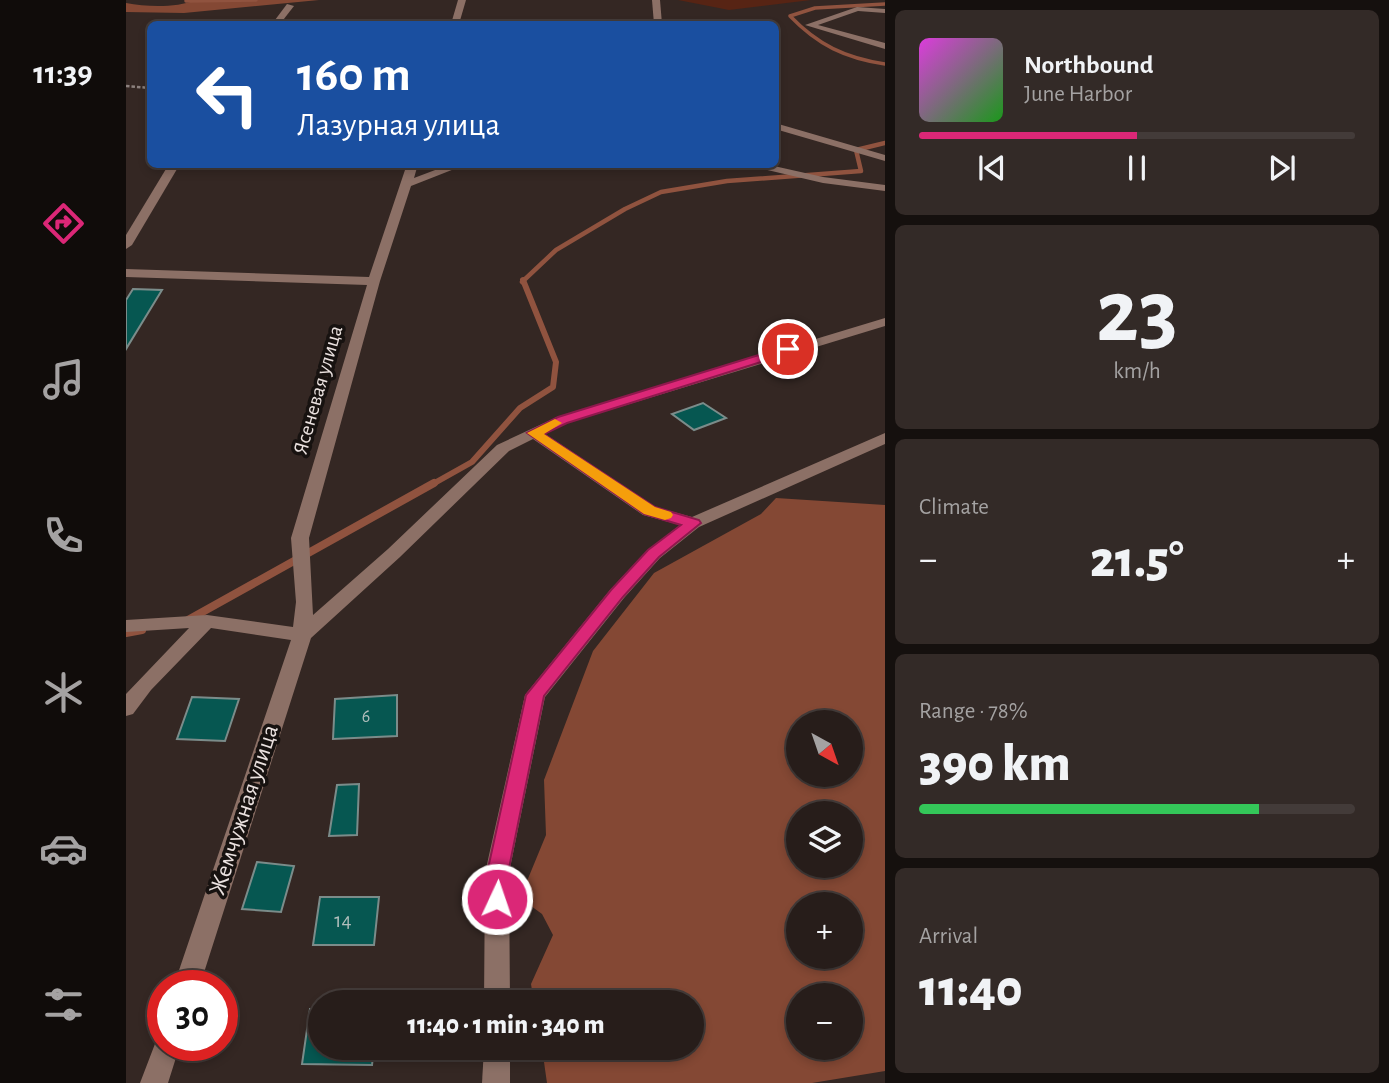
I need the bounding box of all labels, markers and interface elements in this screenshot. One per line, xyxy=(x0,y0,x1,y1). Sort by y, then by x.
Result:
icon: left xyxy=(182,49,273,140)
text: 160 m xyxy=(297,51,411,100)
text: Northbound xyxy=(1024,52,1153,78)
text: 11:39 xyxy=(33,57,93,89)
text: June Harbor xyxy=(1024,83,1132,106)
text: Лазурная улица xyxy=(297,109,500,141)
icon: previous xyxy=(973,149,1011,187)
icon: pause xyxy=(1118,149,1156,187)
icon: next xyxy=(1263,149,1301,187)
icon: directions xyxy=(39,199,88,248)
text: 23 xyxy=(1096,267,1178,358)
pin xyxy=(758,319,818,379)
street label: Ясеневая улица xyxy=(290,323,347,457)
icon: arrive xyxy=(769,330,807,368)
icon: music xyxy=(39,355,88,404)
text: km/h xyxy=(1113,360,1161,383)
text: Climate xyxy=(919,496,989,519)
icon: phone xyxy=(39,511,88,560)
text: 21.5° xyxy=(1090,534,1184,586)
text: − xyxy=(919,541,937,579)
text: + xyxy=(1337,541,1355,579)
icon: climate xyxy=(39,668,88,717)
text: Range · 78% xyxy=(919,700,1028,723)
house number: 6 xyxy=(362,708,370,726)
north arrow xyxy=(786,710,863,788)
map controls xyxy=(786,710,863,1060)
street label: Жемчужная улица xyxy=(205,722,283,898)
text: 390 km xyxy=(919,738,1071,790)
button: layers xyxy=(786,801,863,878)
icon: car xyxy=(39,824,88,873)
position arrow xyxy=(460,862,534,936)
button: + xyxy=(786,892,863,969)
house number: 14 xyxy=(334,910,352,931)
text: Arrival xyxy=(919,925,978,948)
text: 11:40 xyxy=(919,963,1023,1015)
speed limit sign: 30 xyxy=(147,970,238,1061)
icon: filters xyxy=(39,980,88,1029)
button: − xyxy=(786,983,863,1060)
text: 11:40 · 1 min · 340 m xyxy=(407,1012,605,1038)

